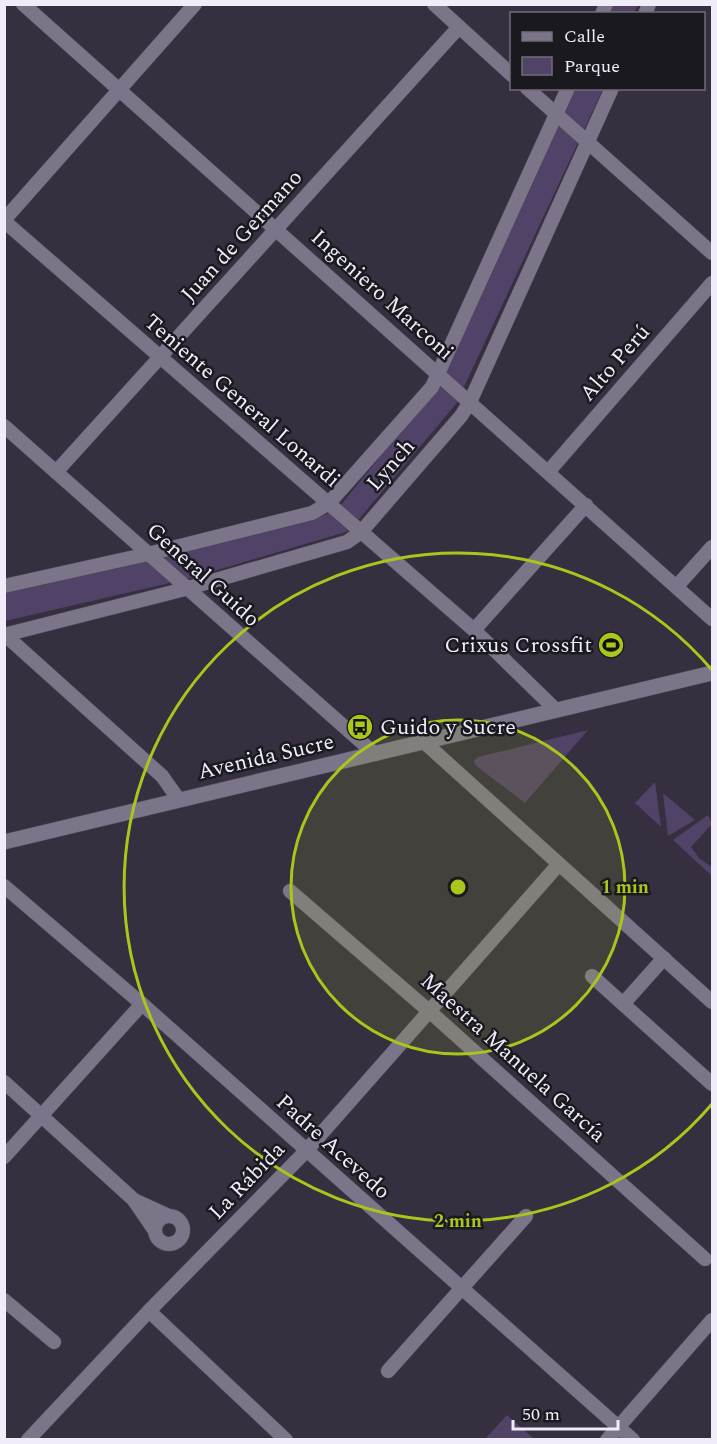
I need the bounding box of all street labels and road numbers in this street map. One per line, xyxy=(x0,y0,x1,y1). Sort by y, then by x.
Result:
street label: Juan de Germano xyxy=(173,162,311,310)
street label: Ingeniero Marconi xyxy=(303,222,461,368)
street label: Teniente General Lonardi xyxy=(136,306,348,496)
street label: Alto Perú xyxy=(572,317,658,409)
street label: Lynch xyxy=(359,431,423,499)
street label: General Guido xyxy=(139,515,267,635)
street label: Avenida Sucre xyxy=(195,725,337,789)
street label: Maestra Manuela García xyxy=(413,965,613,1151)
street label: Padre Acevedo xyxy=(268,1087,398,1207)
street label: La Rábida xyxy=(201,1134,293,1228)

